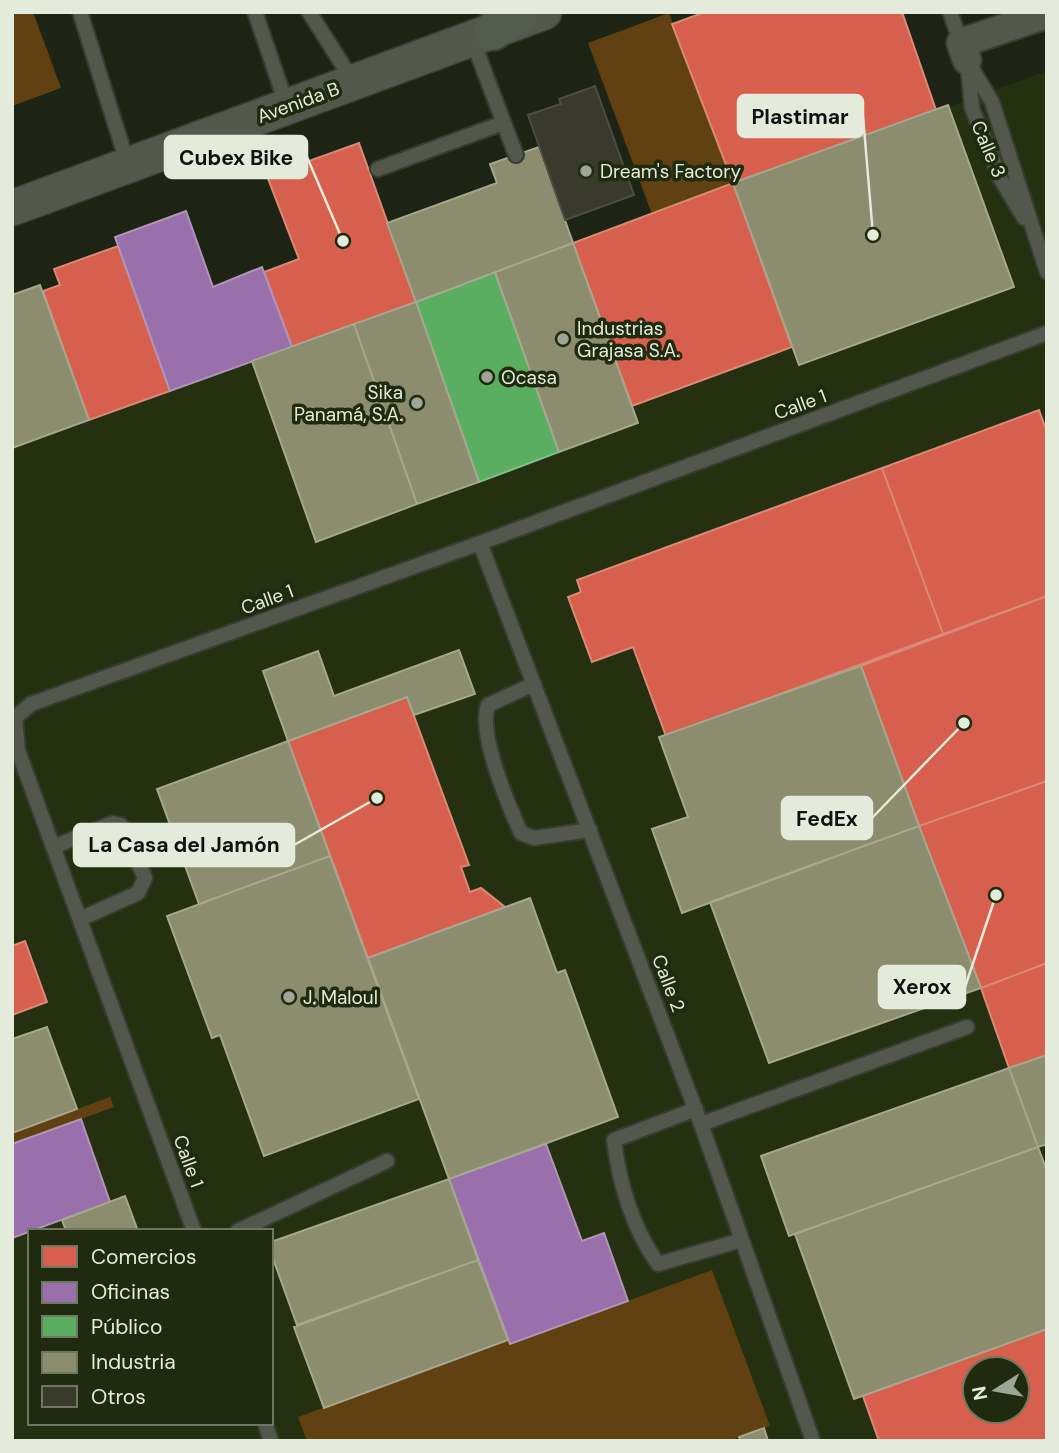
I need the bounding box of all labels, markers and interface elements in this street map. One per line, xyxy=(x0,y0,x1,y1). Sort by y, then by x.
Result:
street label: Avenida B xyxy=(253,76,343,129)
callout: Plastimar xyxy=(738,95,863,137)
text: Plastimar xyxy=(751,103,849,131)
street label: Calle 3 xyxy=(965,117,1012,181)
callout: Cubex Bike xyxy=(165,136,307,178)
text: Cubex Bike xyxy=(179,144,293,172)
place label: Dream's Factory xyxy=(600,159,741,184)
marker: Dream's Factory xyxy=(578,163,594,179)
place label: Industrias Grajasa S.A. xyxy=(577,316,680,363)
marker: Industrias Grajasa S.A. xyxy=(555,331,571,347)
place label: Ocasa xyxy=(501,365,557,390)
marker: Ocasa xyxy=(479,369,495,385)
place label: Sika Panamá, S.A. xyxy=(294,380,403,427)
street label: Calle 1 xyxy=(770,383,830,425)
marker: Sika Panamá, S.A. xyxy=(409,395,425,411)
street label: Calle 1 xyxy=(237,578,297,620)
callout: FedEx xyxy=(782,797,872,839)
text: FedEx xyxy=(796,805,858,833)
callout: La Casa del Jamón xyxy=(74,824,294,866)
text: La Casa del Jamón xyxy=(88,831,280,859)
street label: Calle 2 xyxy=(646,951,691,1015)
callout: Xerox xyxy=(879,966,965,1008)
text: Xerox xyxy=(893,973,951,1001)
place label: J. Maloul xyxy=(303,985,378,1010)
marker: J. Maloul xyxy=(281,989,297,1005)
street label: Calle 1 xyxy=(168,1131,210,1191)
legend xyxy=(28,1229,273,1425)
text: Comercios xyxy=(91,1243,197,1271)
text: Oficinas xyxy=(91,1278,170,1306)
text: Público xyxy=(91,1313,163,1341)
text: Industria xyxy=(91,1348,176,1376)
north arrow xyxy=(961,1355,1031,1425)
text: Otros xyxy=(91,1383,146,1411)
text: N xyxy=(966,1384,993,1402)

